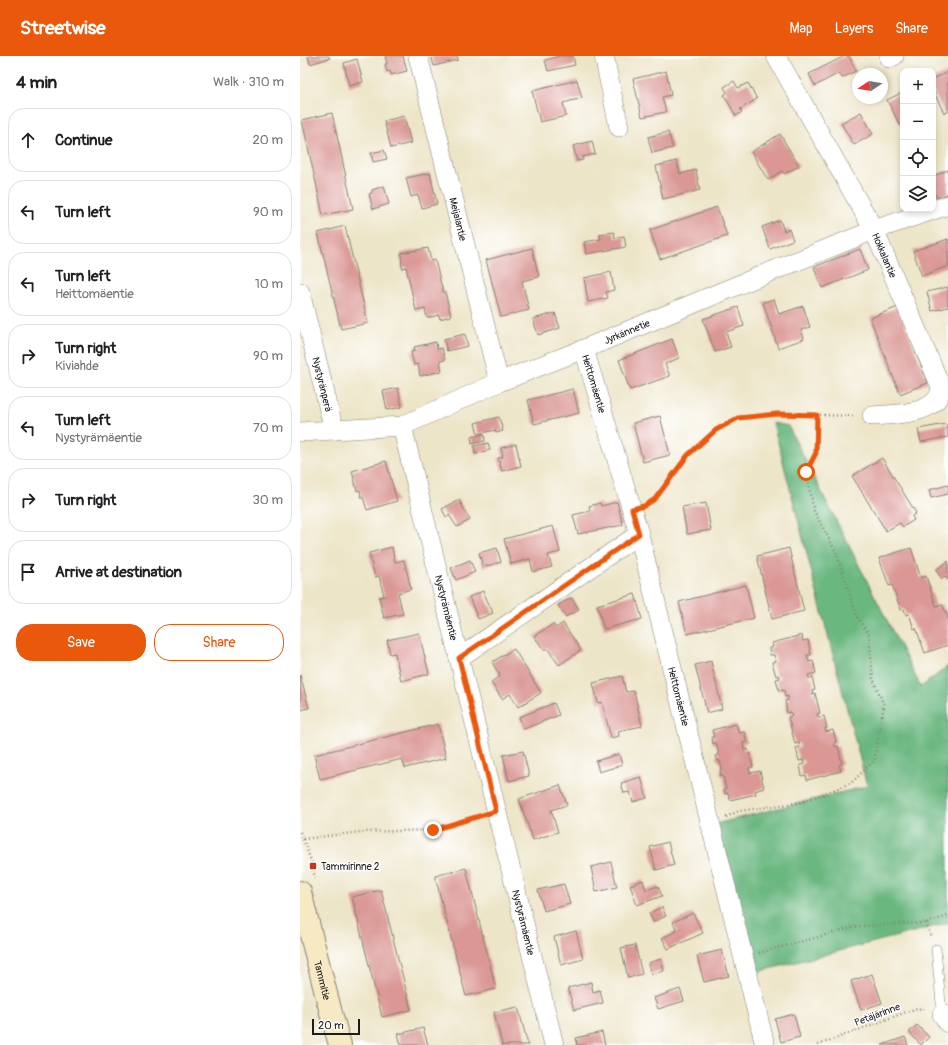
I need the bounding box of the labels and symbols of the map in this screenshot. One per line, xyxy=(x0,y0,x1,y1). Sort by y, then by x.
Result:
north arrow xyxy=(852,68,888,104)
street label: Meijalantie xyxy=(446,196,469,242)
street label: Hokkalantie xyxy=(869,231,899,280)
street label: Jyrkännetie xyxy=(602,317,652,347)
street label: Heittomäentie xyxy=(579,353,608,415)
street label: Nystyränperä xyxy=(309,356,334,413)
route start xyxy=(797,463,815,481)
street label: Nystyrämäentie xyxy=(432,574,459,642)
street label: Heittomäentie xyxy=(665,666,691,727)
route end xyxy=(424,821,442,839)
marker: Tammirinne 2 xyxy=(308,861,318,871)
place label: Tammirinne 2 xyxy=(321,861,380,873)
street label: Nystyrämäentie xyxy=(509,889,537,956)
street label: Tammitie xyxy=(311,960,332,1001)
street label: Petäjärinne xyxy=(853,1001,902,1029)
scale bar xyxy=(312,1017,360,1036)

